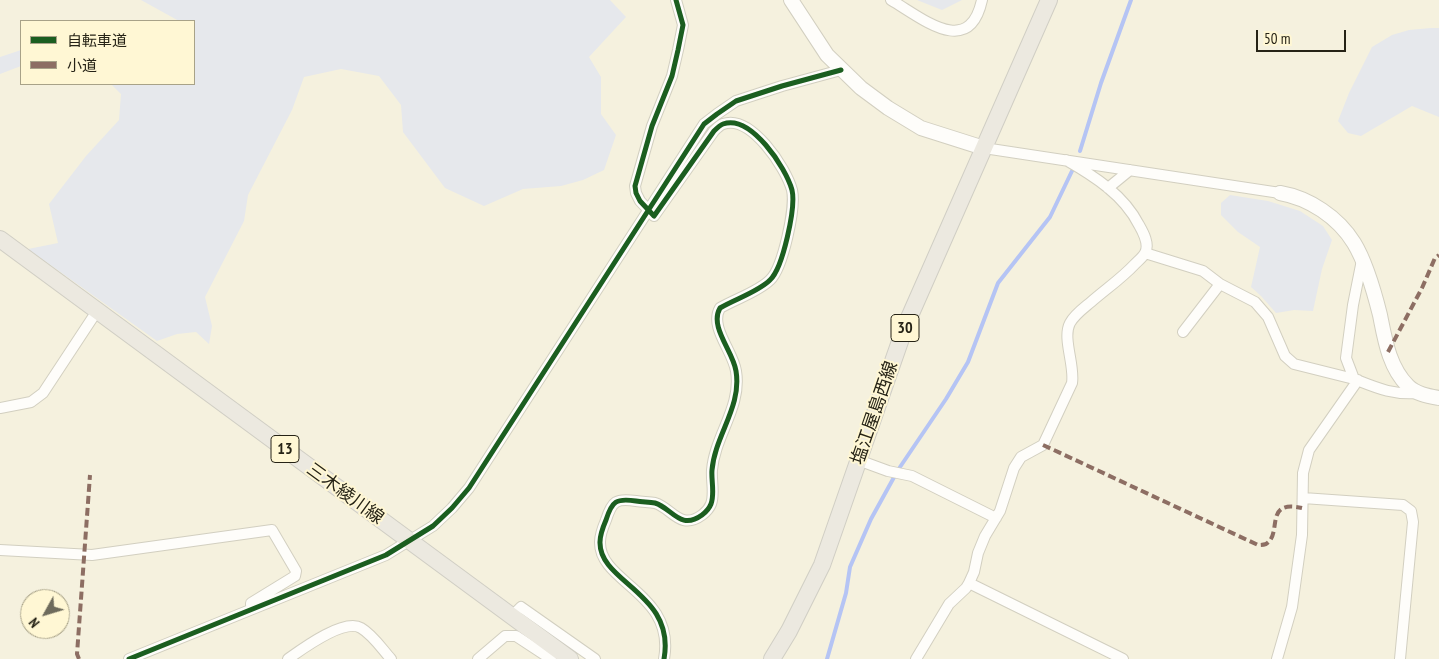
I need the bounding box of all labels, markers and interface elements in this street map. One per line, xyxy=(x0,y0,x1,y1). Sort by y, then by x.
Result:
legend xyxy=(20,20,195,85)
scale bar xyxy=(1259,20,1349,52)
text: 50 m xyxy=(1264,29,1290,48)
text: 自転車道 xyxy=(67,31,127,50)
text: 小道 xyxy=(67,56,97,75)
road number: 30 xyxy=(891,314,919,342)
street label: 塩江屋島西線 xyxy=(847,358,903,468)
road number: 13 xyxy=(271,436,299,462)
street label: 三木綾川線 xyxy=(302,459,388,529)
north arrow xyxy=(20,589,70,639)
text: N xyxy=(25,614,43,631)

